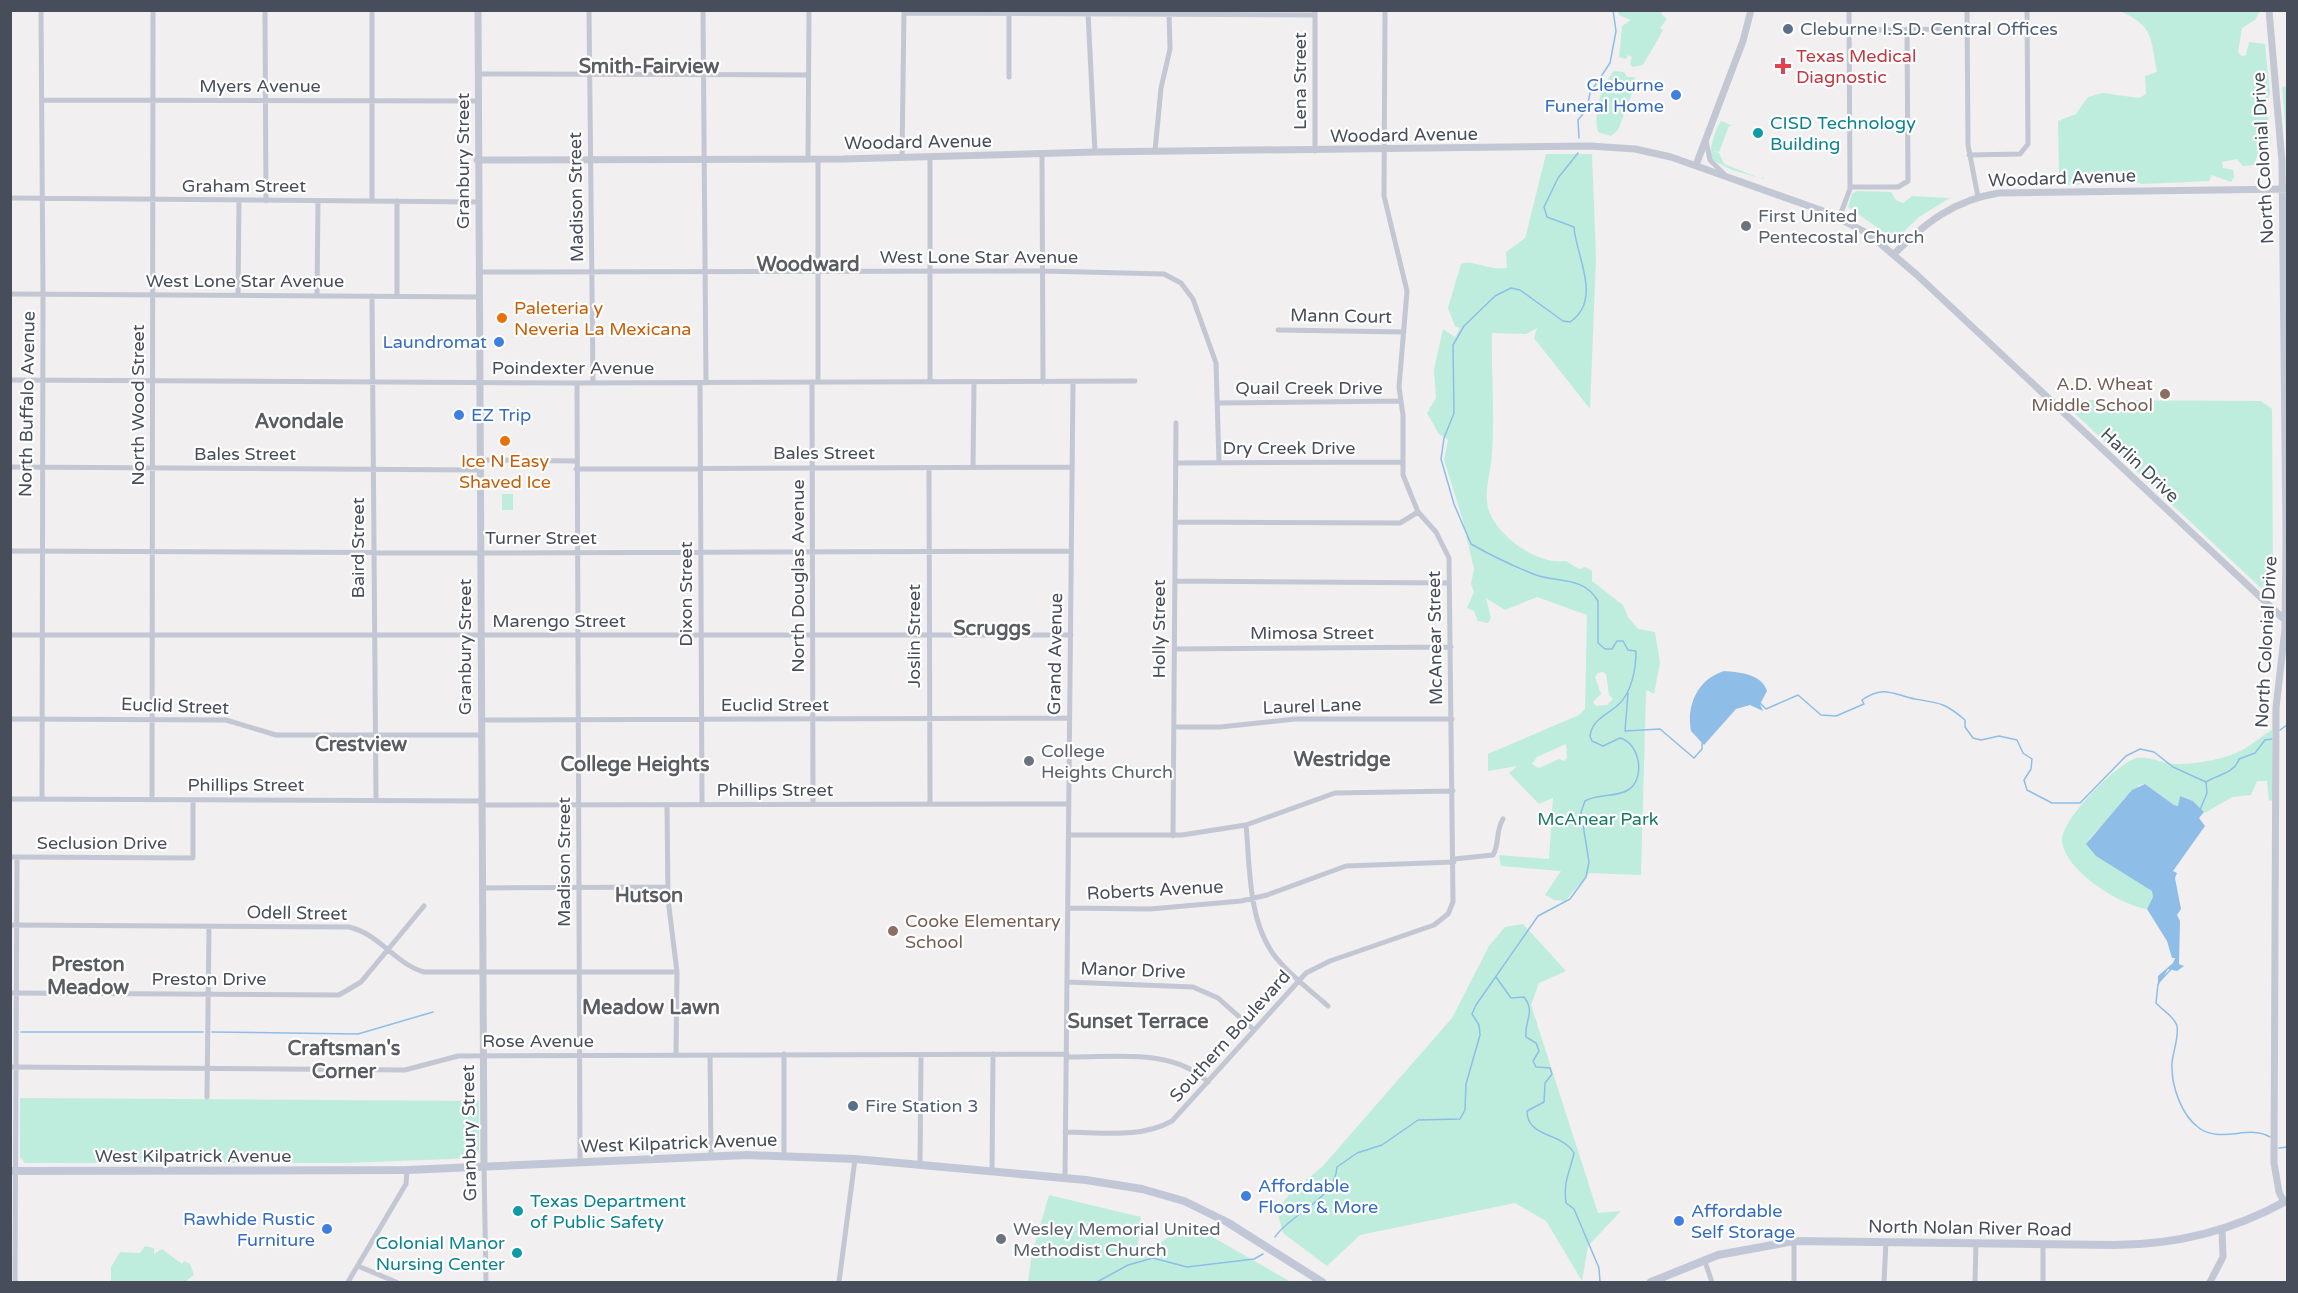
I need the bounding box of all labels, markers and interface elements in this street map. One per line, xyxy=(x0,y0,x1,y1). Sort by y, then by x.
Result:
place label: Cleburne I.S.D. Central Offices xyxy=(1800,18,2058,40)
marker: Cleburne I.S.D. Central Offices xyxy=(1781,22,1795,36)
street label: Lena Street xyxy=(1289,32,1311,130)
place label: Texas Medical Diagnostic xyxy=(1796,45,1916,88)
district label: Smith-Fairview xyxy=(579,55,719,79)
marker: Texas Medical Diagnostic xyxy=(1774,57,1792,75)
street label: North Colonial Drive xyxy=(2248,71,2278,245)
place label: Cleburne Funeral Home xyxy=(1544,74,1664,117)
street label: Myers Avenue xyxy=(199,75,321,97)
marker: Cleburne Funeral Home xyxy=(1669,88,1683,102)
street label: Granbury Street xyxy=(452,93,474,229)
place label: CISD Technology Building xyxy=(1770,112,1916,155)
street label: Woodard Avenue xyxy=(1330,123,1478,147)
marker: CISD Technology Building xyxy=(1751,126,1765,140)
street label: Woodard Avenue xyxy=(844,130,992,154)
street label: Madison Street xyxy=(564,132,588,262)
street label: Woodard Avenue xyxy=(1988,164,2136,192)
street label: Graham Street xyxy=(182,175,306,197)
place label: First United Pentecostal Church xyxy=(1758,205,1924,248)
marker: First United Pentecostal Church xyxy=(1739,219,1753,233)
street label: West Lone Star Avenue xyxy=(880,246,1078,268)
district label: Woodward xyxy=(756,253,860,277)
street label: West Lone Star Avenue xyxy=(146,270,344,292)
place label: Paleteria y Neveria La Mexicana xyxy=(514,297,691,340)
street label: Mann Court xyxy=(1290,304,1392,328)
street label: North Buffalo Avenue xyxy=(14,311,40,497)
marker: Paleteria y Neveria La Mexicana xyxy=(495,311,509,325)
street label: North Wood Street xyxy=(127,324,149,486)
place label: Laundromat xyxy=(382,331,487,353)
marker: Laundromat xyxy=(492,335,506,349)
street label: Poindexter Avenue xyxy=(492,357,654,379)
place label: A.D. Wheat Middle School xyxy=(2031,373,2153,416)
street label: Quail Creek Drive xyxy=(1235,377,1383,399)
marker: A.D. Wheat Middle School xyxy=(2158,387,2172,401)
place label: EZ Trip xyxy=(471,404,531,426)
marker: EZ Trip xyxy=(452,408,466,422)
district label: Avondale xyxy=(254,410,344,434)
street label: Harlin Drive xyxy=(2096,423,2184,507)
marker: Ice N Easy Shaved Ice xyxy=(498,434,512,448)
street label: Dry Creek Drive xyxy=(1223,437,1355,459)
street label: Bales Street xyxy=(773,442,875,464)
street label: Bales Street xyxy=(194,443,296,465)
place label: Ice N Easy Shaved Ice xyxy=(459,450,551,493)
street label: North Douglas Avenue xyxy=(787,479,809,673)
street label: Baird Street xyxy=(347,497,369,599)
street label: Turner Street xyxy=(485,527,597,549)
street label: Dixon Street xyxy=(675,541,697,647)
street label: North Colonial Drive xyxy=(2251,555,2281,729)
street label: McAnear Street xyxy=(1423,571,1447,705)
street label: Granbury Street xyxy=(454,579,476,715)
street label: Holly Street xyxy=(1148,579,1170,679)
street label: Joslin Street xyxy=(903,584,925,688)
street label: Grand Avenue xyxy=(1043,593,1067,715)
street label: Marengo Street xyxy=(492,610,626,632)
district label: Scruggs xyxy=(953,617,1031,641)
street label: Mimosa Street xyxy=(1250,622,1374,644)
street label: Euclid Street xyxy=(121,693,230,719)
street label: Laurel Lane xyxy=(1262,693,1362,719)
street label: Euclid Street xyxy=(721,694,829,716)
district label: Crestview xyxy=(315,733,407,757)
place label: College Heights Church xyxy=(1041,740,1173,783)
district label: Westridge xyxy=(1294,748,1391,772)
district label: College Heights xyxy=(560,753,710,777)
marker: College Heights Church xyxy=(1022,754,1036,768)
street label: Phillips Street xyxy=(188,774,305,796)
street label: Phillips Street xyxy=(717,779,834,801)
street label: Madison Street xyxy=(553,797,575,927)
park label: McAnear Park xyxy=(1537,808,1659,830)
street label: Seclusion Drive xyxy=(37,832,167,854)
street label: Roberts Avenue xyxy=(1086,875,1224,905)
district label: Hutson xyxy=(615,884,683,908)
street label: Odell Street xyxy=(246,901,348,925)
place label: Cooke Elementary School xyxy=(905,910,1061,953)
marker: Cooke Elementary School xyxy=(886,924,900,938)
district label: Preston Meadow xyxy=(47,953,129,1000)
street label: Manor Drive xyxy=(1080,957,1186,983)
street label: Southern Boulevard xyxy=(1165,965,1295,1107)
street label: Preston Drive xyxy=(151,968,267,990)
district label: Meadow Lawn xyxy=(582,996,720,1020)
district label: Sunset Terrace xyxy=(1068,1010,1208,1034)
street label: Rose Avenue xyxy=(482,1030,594,1052)
district label: Craftsman's Corner xyxy=(288,1037,401,1084)
street label: Granbury Street xyxy=(457,1064,481,1201)
place label: Fire Station 3 xyxy=(865,1095,978,1117)
marker: Fire Station 3 xyxy=(846,1099,860,1113)
street label: West Kilpatrick Avenue xyxy=(580,1129,778,1157)
street label: West Kilpatrick Avenue xyxy=(95,1145,291,1167)
place label: Affordable Floors & More xyxy=(1258,1175,1378,1218)
marker: Affordable Floors & More xyxy=(1239,1189,1253,1203)
place label: Texas Department of Public Safety xyxy=(530,1190,686,1233)
place label: Affordable Self Storage xyxy=(1691,1200,1795,1243)
marker: Texas Department of Public Safety xyxy=(511,1204,525,1218)
place label: Rawhide Rustic Furniture xyxy=(183,1208,315,1251)
marker: Affordable Self Storage xyxy=(1672,1214,1686,1228)
street label: North Nolan River Road xyxy=(1868,1215,2072,1241)
place label: Wesley Memorial United Methodist Church xyxy=(1013,1218,1221,1261)
marker: Rawhide Rustic Furniture xyxy=(320,1222,334,1236)
place label: Colonial Manor Nursing Center xyxy=(375,1232,505,1275)
marker: Wesley Memorial United Methodist Church xyxy=(994,1232,1008,1246)
marker: Colonial Manor Nursing Center xyxy=(510,1246,524,1260)

